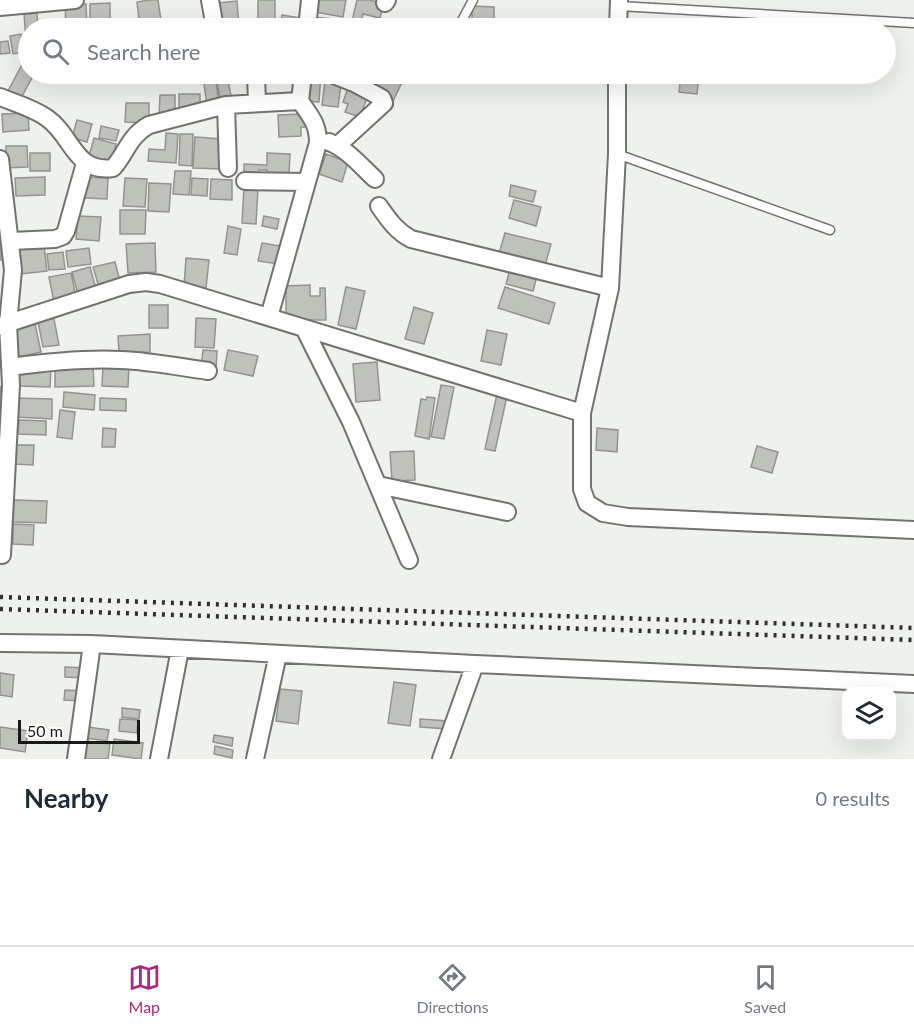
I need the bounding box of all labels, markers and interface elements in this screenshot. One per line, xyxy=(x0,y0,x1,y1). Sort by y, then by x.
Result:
search box xyxy=(18,18,896,84)
icon: search xyxy=(39,35,72,68)
text: Search here xyxy=(87,38,200,65)
map controls xyxy=(842,687,896,741)
button: layers xyxy=(842,687,896,741)
scale bar xyxy=(18,717,140,744)
text: 50 m xyxy=(27,721,63,740)
text: Nearby xyxy=(24,782,109,814)
text: 0 results xyxy=(815,786,890,810)
tab: Map xyxy=(128,961,161,1016)
tab: Directions xyxy=(416,961,489,1016)
tab: Saved xyxy=(744,961,786,1016)

